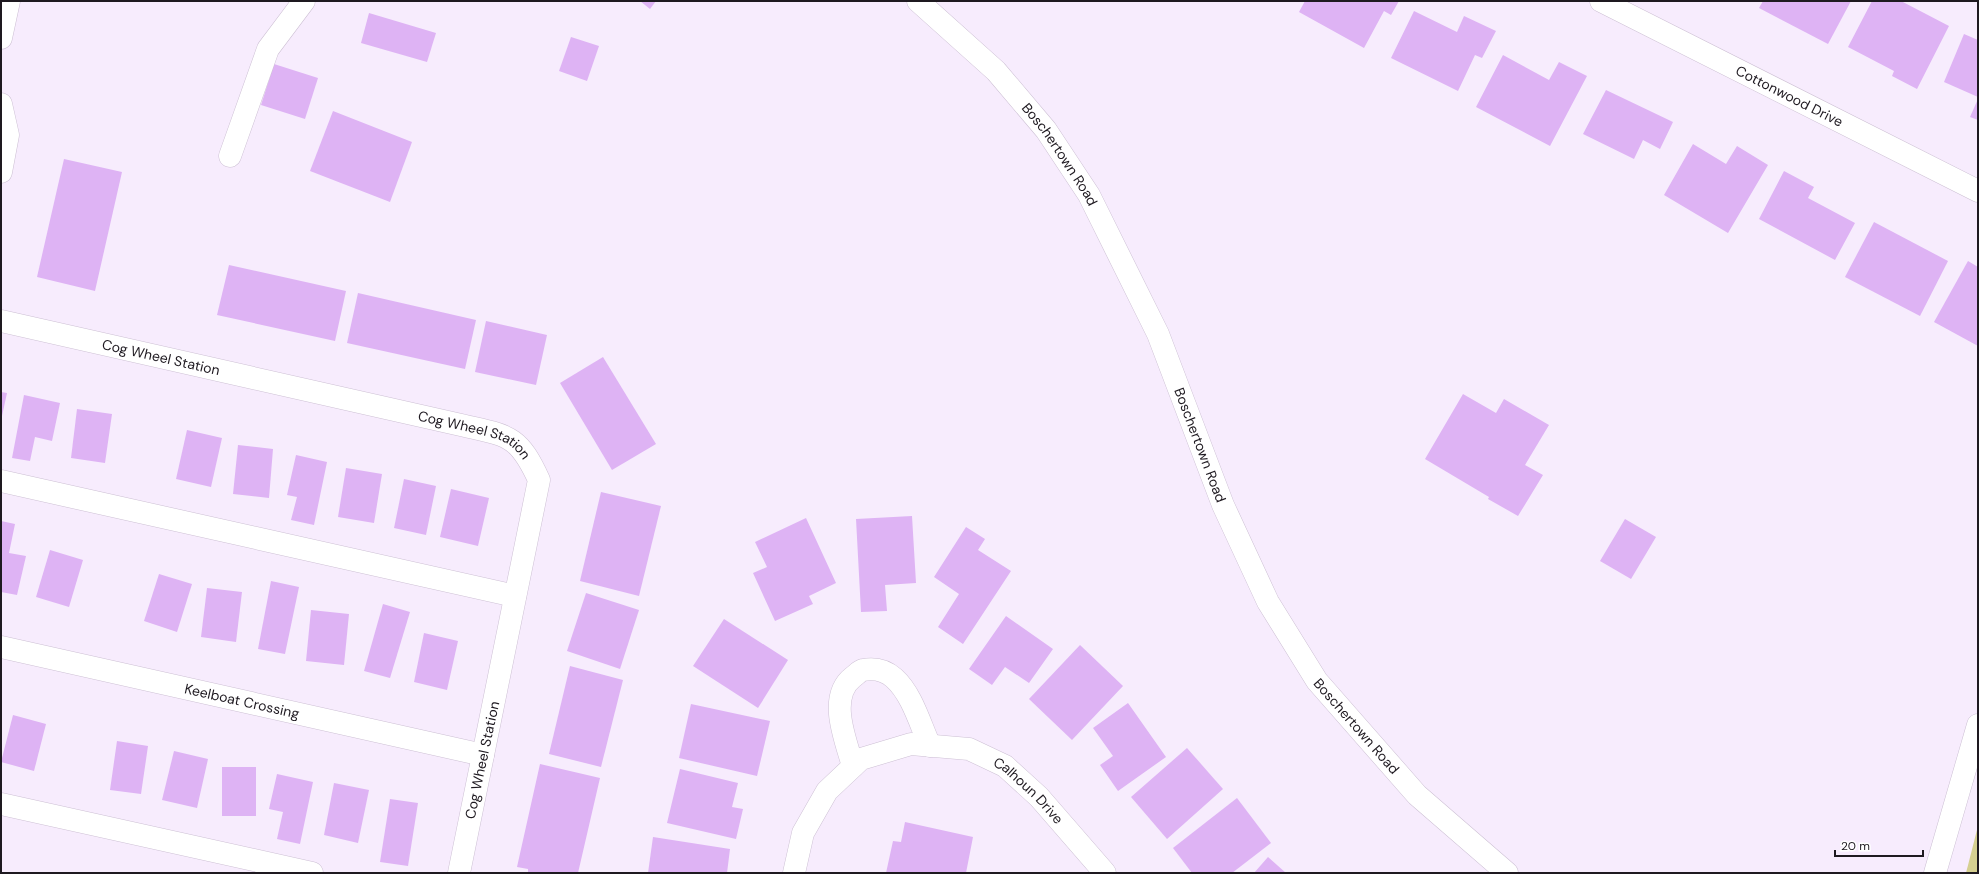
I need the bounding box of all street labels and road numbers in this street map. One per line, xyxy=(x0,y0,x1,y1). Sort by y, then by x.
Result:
street label: Cottonwood Drive xyxy=(1733,61,1846,131)
street label: Boschertown Road xyxy=(1018,99,1102,209)
street label: Cog Wheel Station xyxy=(100,335,222,379)
street label: Boschertown Road xyxy=(1170,385,1230,505)
street label: Cog Wheel Station xyxy=(416,407,535,463)
street label: Boschertown Road xyxy=(1310,674,1403,778)
street label: Keelboat Crossing xyxy=(183,679,301,723)
street label: Cog Wheel Station xyxy=(461,699,503,821)
street label: Calhoun Drive xyxy=(991,753,1067,828)

